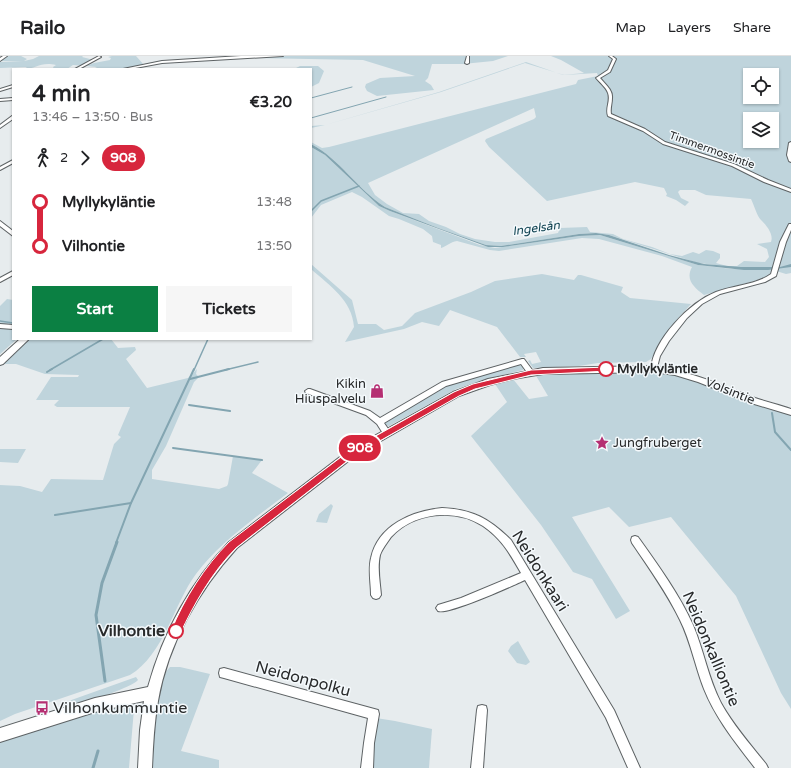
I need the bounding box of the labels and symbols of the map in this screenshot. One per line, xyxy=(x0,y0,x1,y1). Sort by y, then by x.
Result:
street label: Timmermossintie xyxy=(668,129,756,171)
water label: Ingelsån xyxy=(511,218,561,238)
marker: Myllykyläntie xyxy=(598,361,614,377)
place label: Myllykyläntie xyxy=(617,361,698,377)
street label: Volsintie xyxy=(703,374,757,408)
place label: Kikin Hiuspalvelu xyxy=(295,376,366,407)
shop icon: Kikin Hiuspalvelu xyxy=(369,383,385,399)
line badge: 908 xyxy=(337,435,383,461)
place icon: Jungfruberget xyxy=(594,435,610,451)
place label: Jungfruberget xyxy=(613,435,702,451)
street label: Neidonkaari xyxy=(507,527,573,615)
street label: Neidonkalliontie xyxy=(678,588,744,710)
place label: Vilhontie xyxy=(98,621,165,641)
marker: Vilhontie xyxy=(168,623,184,639)
street label: Neidonpolku xyxy=(253,657,353,701)
place label: Vilhonkummuntie xyxy=(53,698,187,718)
bus stop icon: Vilhonkummuntie xyxy=(34,700,50,716)

